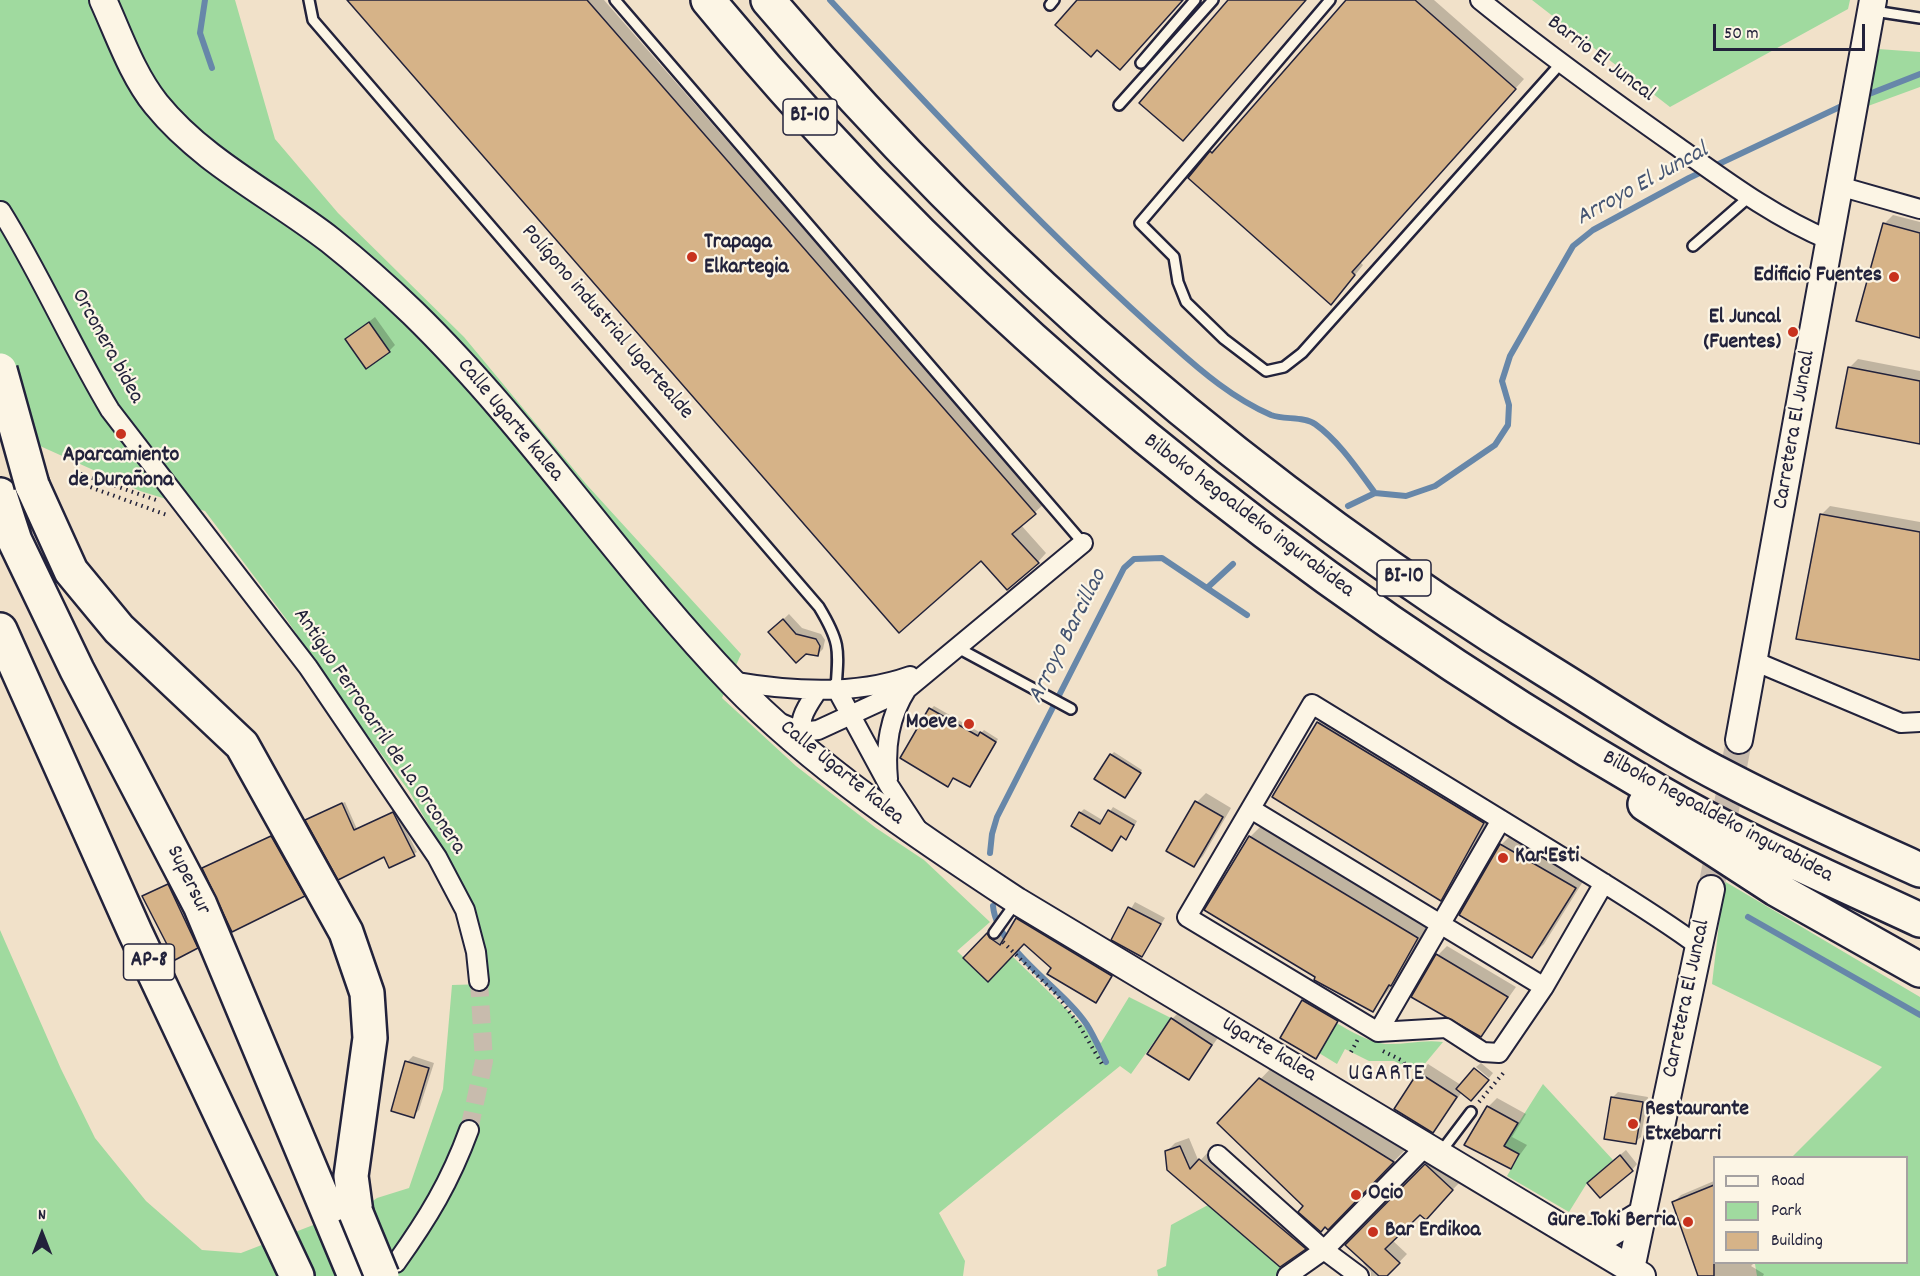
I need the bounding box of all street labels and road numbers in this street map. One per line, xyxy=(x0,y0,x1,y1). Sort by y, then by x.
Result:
street label: Barrio El Juncal xyxy=(1541,11,1659,109)
road number: BI-10 xyxy=(783,99,837,135)
street label: Polígono industrial Ugartealde xyxy=(514,220,698,426)
street label: Orconera bidea xyxy=(64,285,148,409)
street label: Carretera El Juncal xyxy=(1769,349,1823,511)
street label: Calle Ugarte kalea xyxy=(450,354,568,488)
street label: Bilboko hegoaldeko ingurabidea xyxy=(1137,429,1359,605)
road number: BI-10 xyxy=(1377,560,1431,596)
street label: Antiguo Ferrocarril de La Orconera xyxy=(286,604,470,860)
street label: Calle Ugarte kalea xyxy=(773,716,909,832)
street label: Bilboko hegoaldeko ingurabidea xyxy=(1597,746,1837,890)
street label: Supersur xyxy=(159,842,215,920)
street label: Carretera El Juncal xyxy=(1658,918,1718,1080)
road number: AP-8 xyxy=(124,944,174,980)
street label: Ugarte kalea xyxy=(1216,1012,1320,1090)

